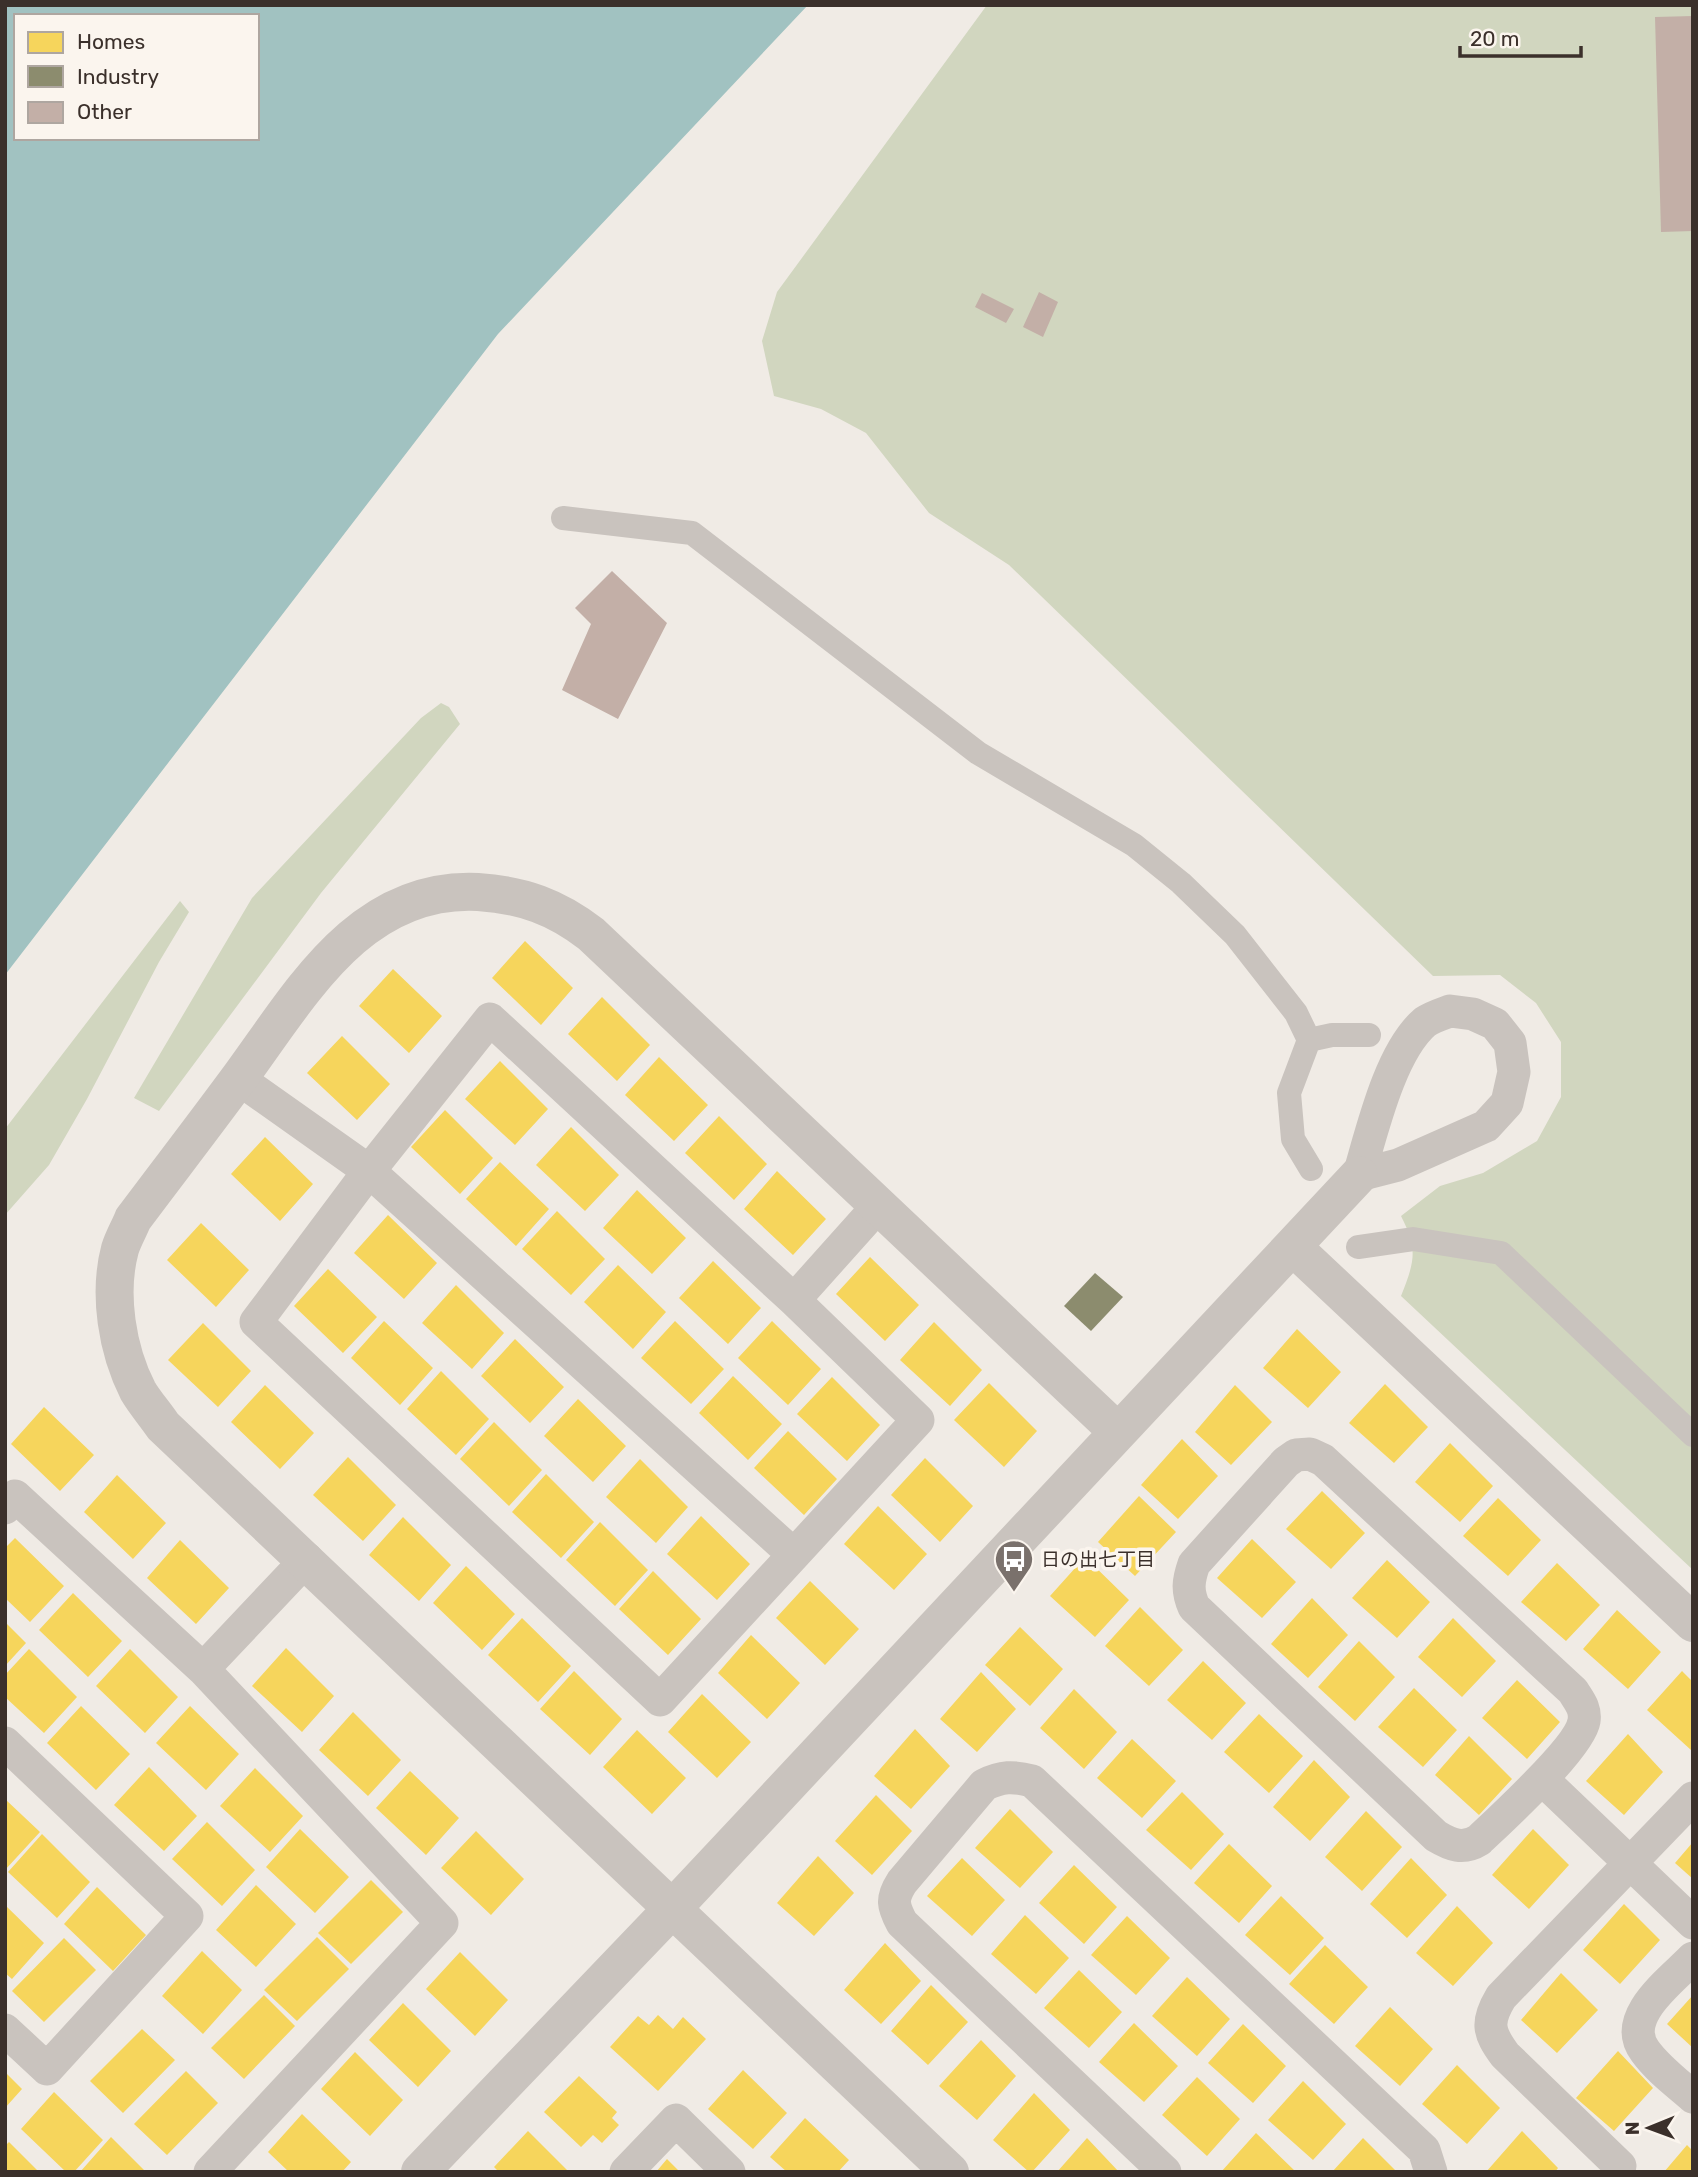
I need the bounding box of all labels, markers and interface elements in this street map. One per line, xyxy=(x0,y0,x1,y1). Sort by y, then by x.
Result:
legend xyxy=(14,14,259,140)
scale bar xyxy=(1460,14,1581,58)
text: 20 m xyxy=(1470,26,1519,51)
text: Homes xyxy=(77,29,145,54)
text: Industry xyxy=(77,64,159,89)
text: Other xyxy=(77,99,132,124)
bus stop icon: 日の出七丁目 xyxy=(993,1538,1035,1593)
place label: 日の出七丁目 xyxy=(1041,1548,1155,1571)
north arrow xyxy=(1614,2093,1684,2163)
text: N xyxy=(1621,2121,1644,2135)

